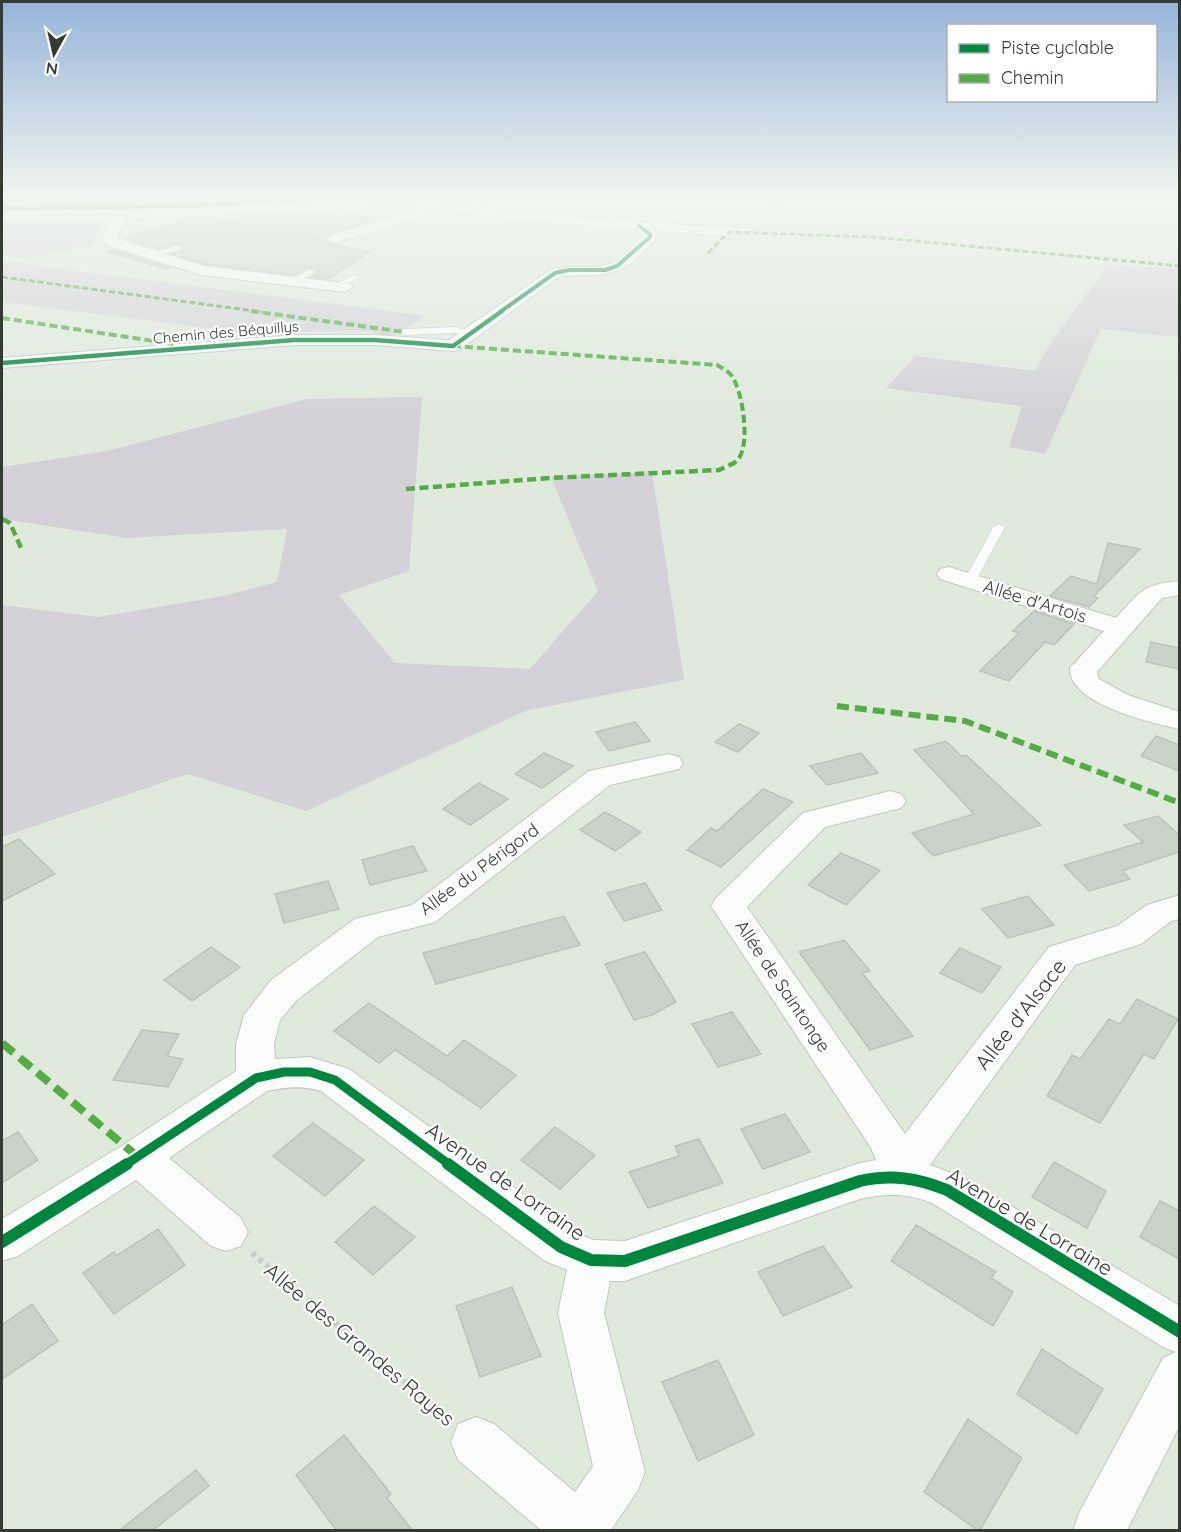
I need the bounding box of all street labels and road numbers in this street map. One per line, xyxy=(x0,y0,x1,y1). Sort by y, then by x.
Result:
street label: Chemin des Béquillys xyxy=(152,316,300,348)
street label: Allée d'Artois xyxy=(980,574,1090,628)
street label: Allée du Périgord xyxy=(415,818,543,920)
street label: Allée de Saintonge xyxy=(730,915,836,1057)
street label: Allée d'Alsace xyxy=(969,954,1071,1074)
street label: Avenue de Lorraine xyxy=(421,1116,591,1246)
street label: Avenue de Lorraine xyxy=(942,1161,1118,1281)
street label: Allée des Grandes Rayes xyxy=(260,1257,460,1431)

